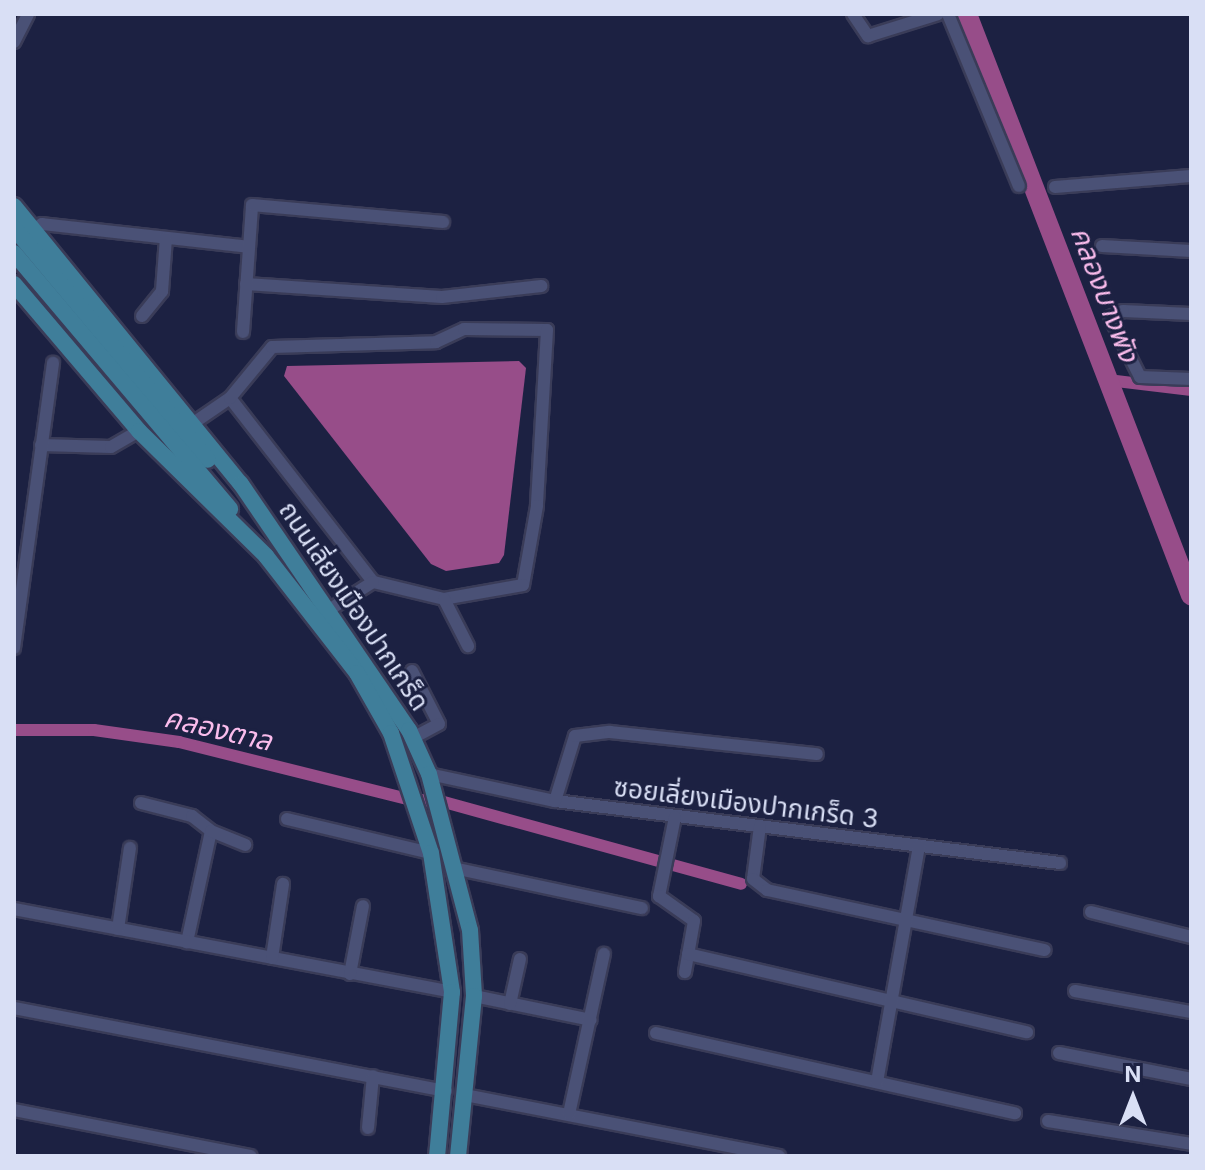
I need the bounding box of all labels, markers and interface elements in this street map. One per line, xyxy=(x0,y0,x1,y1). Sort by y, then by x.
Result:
water label: คลองบางพัง xyxy=(1064,222,1146,366)
street label: ถนนเลี่ยงเมืองปากเกร็ด xyxy=(272,495,436,717)
water label: คลองตาล xyxy=(161,700,275,758)
street label: ซอยเลี่ยงเมืองปากเกร็ด 3 xyxy=(612,771,880,835)
north arrow xyxy=(1093,1058,1173,1138)
text: N xyxy=(1125,1061,1141,1087)

